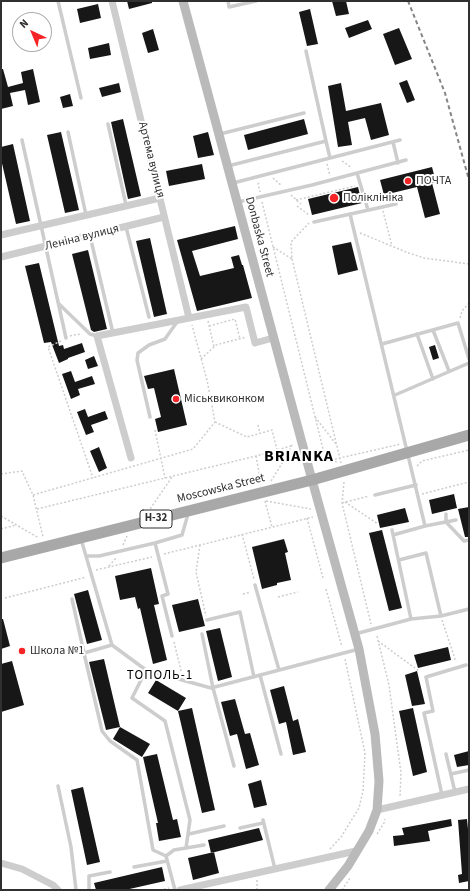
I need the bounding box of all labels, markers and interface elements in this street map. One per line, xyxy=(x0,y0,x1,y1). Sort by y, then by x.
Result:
north arrow xyxy=(12,12,52,52)
text: N xyxy=(16,16,32,32)
street label: Артема вулиця xyxy=(135,120,167,200)
place label: ПОЧТА xyxy=(416,174,451,188)
marker: ПОЧТА xyxy=(403,176,413,186)
place label: Поліклініка xyxy=(343,191,403,205)
marker: Поліклініка xyxy=(328,192,340,204)
street label: Donbaska Street xyxy=(241,195,277,279)
street label: Леніна вулиця xyxy=(43,222,121,254)
place label: Міськвиконком xyxy=(184,392,265,406)
marker: Міськвиконком xyxy=(171,394,181,404)
district label: BRIANKA xyxy=(264,447,334,467)
street label: Moscowska Street xyxy=(176,471,266,507)
road number: Н-32 xyxy=(140,510,172,528)
place label: Школа №1 xyxy=(30,644,84,658)
marker: Школа №1 xyxy=(17,646,27,656)
district label: ТОПОЛЬ-1 xyxy=(127,668,193,684)

